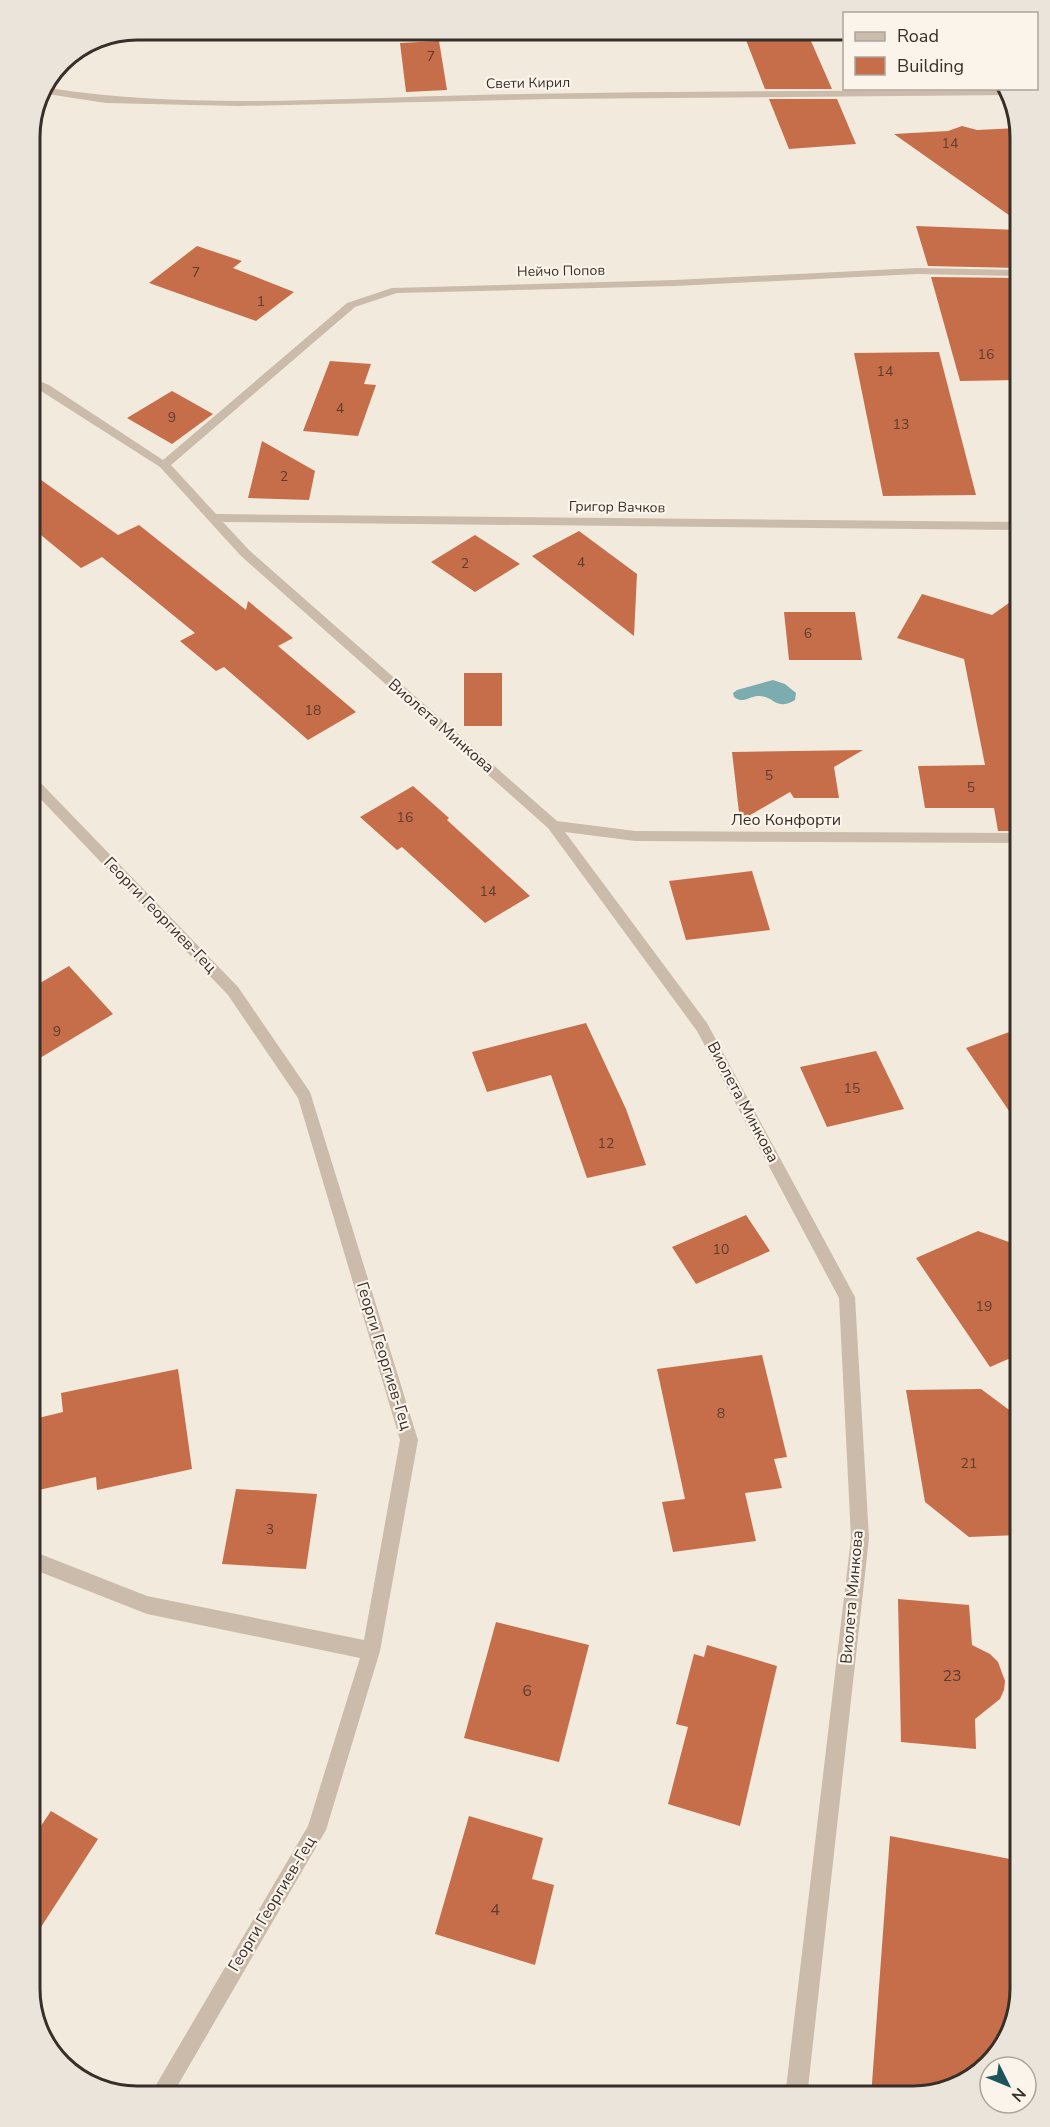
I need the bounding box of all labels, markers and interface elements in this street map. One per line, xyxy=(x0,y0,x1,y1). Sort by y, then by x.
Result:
legend xyxy=(843,12,1038,90)
text: Road xyxy=(897,24,939,48)
house number: 7 xyxy=(427,47,435,66)
text: Building xyxy=(897,54,964,78)
street label: Свети Кирил xyxy=(486,73,570,93)
house number: 14 xyxy=(942,134,958,153)
street label: Нейчо Попов xyxy=(517,261,605,281)
house number: 7 xyxy=(192,263,200,282)
house number: 1 xyxy=(257,292,265,311)
house number: 16 xyxy=(978,345,994,364)
house number: 14 xyxy=(877,362,893,381)
house number: 4 xyxy=(336,399,344,418)
house number: 9 xyxy=(168,408,176,427)
house number: 13 xyxy=(893,415,909,434)
house number: 2 xyxy=(280,467,288,486)
street label: Григор Вачков xyxy=(569,497,666,517)
house number: 4 xyxy=(577,553,585,572)
house number: 2 xyxy=(461,554,469,573)
house number: 6 xyxy=(804,624,812,643)
street label: Виолета Минкова xyxy=(383,674,499,778)
house number: 18 xyxy=(305,701,321,720)
house number: 5 xyxy=(765,766,773,785)
house number: 5 xyxy=(967,778,975,797)
house number: 16 xyxy=(397,808,413,827)
street label: Лео Конфорти xyxy=(731,809,841,831)
street label: Георги Георгиев-Гец xyxy=(99,852,222,978)
house number: 14 xyxy=(480,882,496,901)
house number: 9 xyxy=(53,1022,61,1041)
street label: Виолета Минкова xyxy=(702,1038,784,1166)
house number: 15 xyxy=(844,1079,860,1098)
house number: 12 xyxy=(598,1134,614,1153)
house number: 10 xyxy=(713,1240,729,1259)
street label: Георги Георгиев-Гец xyxy=(351,1279,417,1433)
house number: 19 xyxy=(976,1297,992,1316)
house number: 8 xyxy=(717,1404,725,1423)
house number: 21 xyxy=(961,1454,977,1473)
house number: 3 xyxy=(266,1520,274,1539)
street label: Виолета Минкова xyxy=(835,1529,869,1665)
house number: 23 xyxy=(942,1665,962,1687)
house number: 6 xyxy=(522,1680,532,1702)
street label: Георги Георгиев-Гец xyxy=(223,1832,321,1976)
house number: 4 xyxy=(490,1899,500,1921)
north arrow xyxy=(978,2055,1038,2115)
text: N xyxy=(1006,2083,1030,2106)

